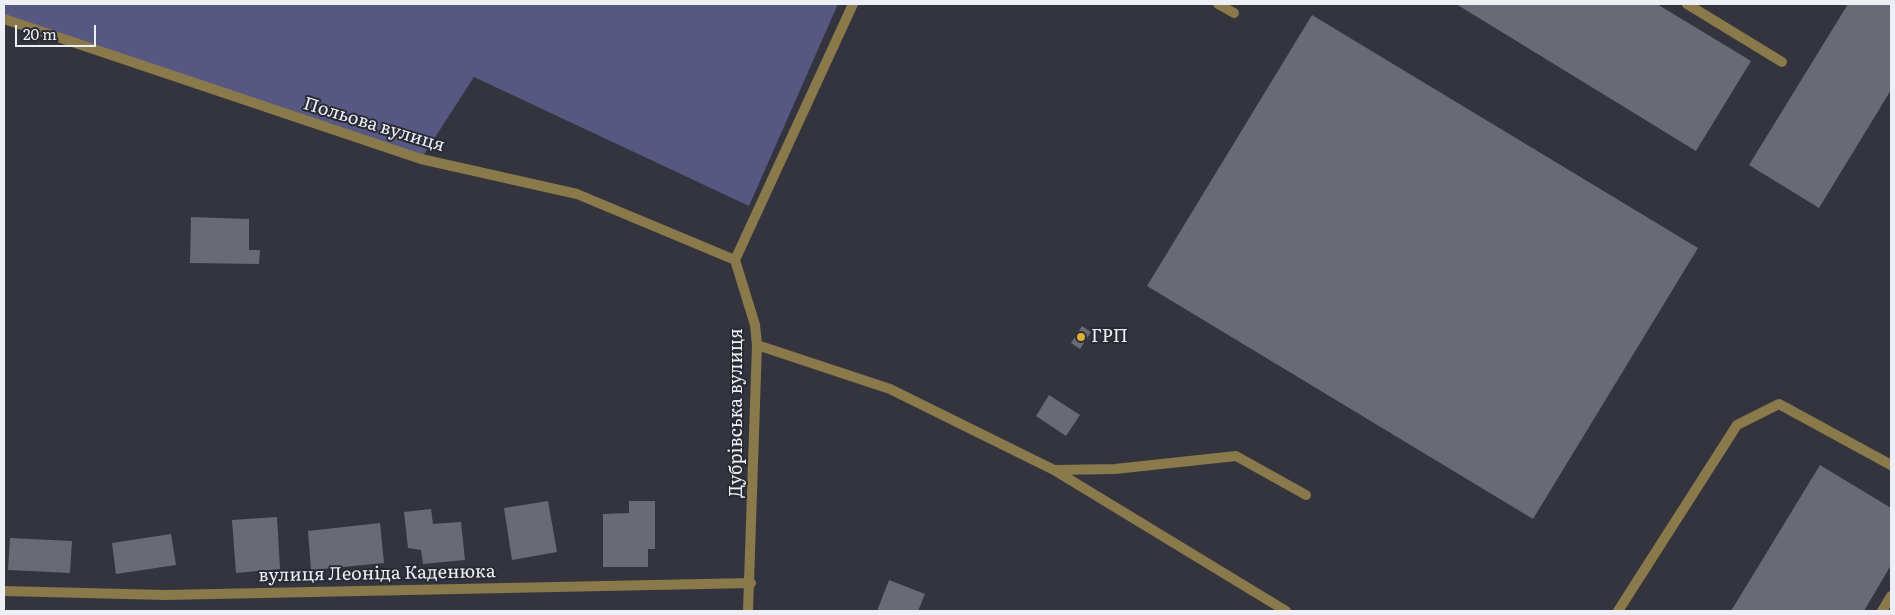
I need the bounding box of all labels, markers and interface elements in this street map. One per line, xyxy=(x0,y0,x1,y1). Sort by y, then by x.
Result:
scale bar xyxy=(18,15,99,47)
text: 20 m xyxy=(23,22,57,45)
street label: Польова вулиця xyxy=(301,93,447,157)
place label: ГРП xyxy=(1091,326,1128,348)
street label: Дубрівська вулиця xyxy=(726,328,748,498)
marker: ГРП xyxy=(1075,331,1087,343)
street label: вулиця Леоніда Каденюка xyxy=(258,561,496,587)

